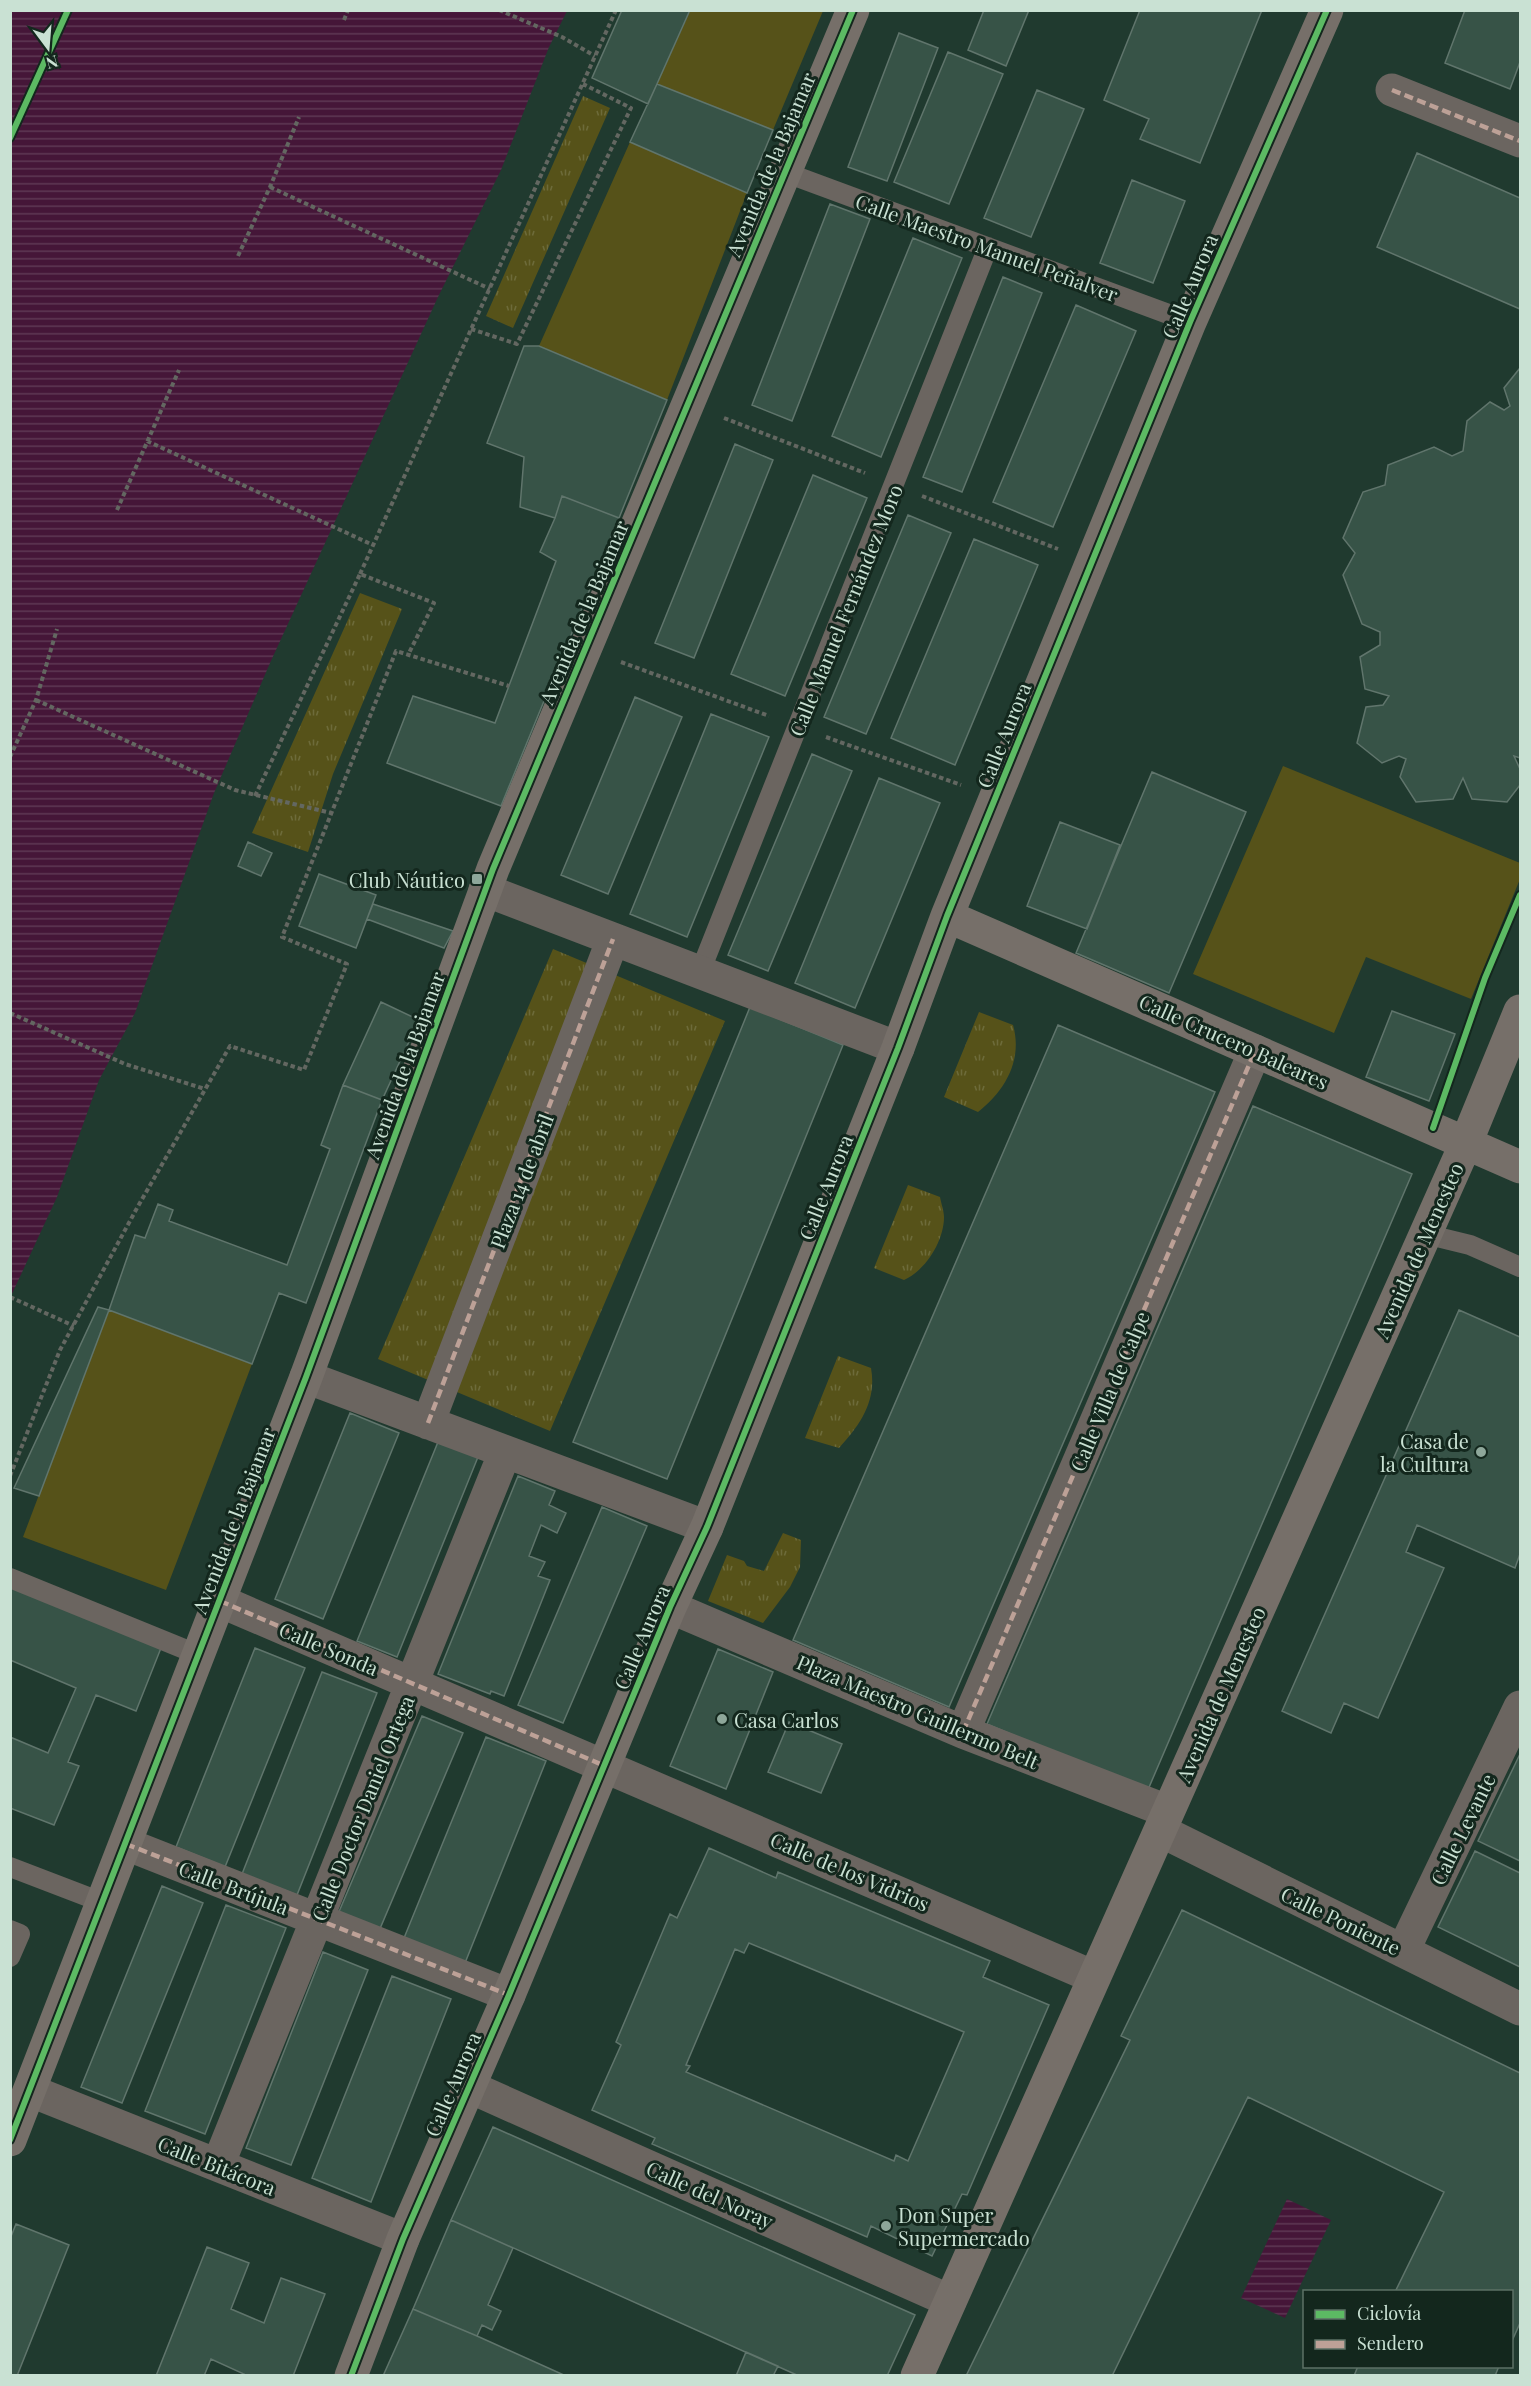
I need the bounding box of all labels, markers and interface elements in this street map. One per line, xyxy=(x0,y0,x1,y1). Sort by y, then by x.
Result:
north arrow xyxy=(18,18,78,78)
text: N xyxy=(43,51,61,75)
street label: Avenida de la Bajamar xyxy=(719,68,821,261)
street label: Calle Maestro Manuel Peñalver xyxy=(852,187,1122,307)
street label: Calle Aurora xyxy=(1155,229,1223,343)
street label: Calle Manuel Fernández Moro xyxy=(782,480,908,740)
street label: Avenida de la Bajamar xyxy=(532,516,634,709)
street label: Calle Aurora xyxy=(970,678,1036,792)
place label: Club Náutico xyxy=(349,866,465,893)
marker: Club Náutico xyxy=(470,872,484,886)
street label: Avenida de la Bajamar xyxy=(357,968,450,1163)
street label: Calle Crucero Baleares xyxy=(1135,987,1333,1095)
street label: Plaza 14 de abril xyxy=(483,1110,559,1252)
street label: Calle Aurora xyxy=(792,1130,858,1244)
street label: Avenida de Menesteo xyxy=(1367,1158,1469,1343)
street label: Calle Villa de Calpe xyxy=(1063,1307,1155,1475)
street label: Avenida de la Bajamar xyxy=(185,1423,281,1618)
place label: Casa de la Cultura xyxy=(1380,1427,1469,1477)
marker: Casa de la Cultura xyxy=(1474,1445,1488,1459)
street label: Calle Aurora xyxy=(607,1580,675,1694)
street label: Avenida de Menesteo xyxy=(1169,1602,1271,1787)
street label: Calle Sonda xyxy=(275,1615,383,1681)
street label: Plaza Maestro Guillermo Belt xyxy=(793,1648,1044,1775)
street label: Calle Doctor Daniel Ortega xyxy=(304,1691,420,1925)
place label: Casa Carlos xyxy=(734,1706,839,1733)
marker: Casa Carlos xyxy=(715,1712,729,1726)
street label: Calle Levante xyxy=(1423,1769,1501,1889)
street label: Calle de los Vidrios xyxy=(766,1825,934,1917)
street label: Calle Brújula xyxy=(175,1854,293,1920)
street label: Calle Poniente xyxy=(1277,1879,1405,1961)
street label: Calle Aurora xyxy=(418,2027,486,2141)
street label: Calle Bitácora xyxy=(154,2129,280,2201)
street label: Calle del Noray xyxy=(642,2154,778,2234)
place label: Don Super Supermercado xyxy=(898,2201,1030,2251)
marker: Don Super Supermercado xyxy=(879,2219,893,2233)
legend xyxy=(1303,2290,1513,2368)
text: Ciclovía xyxy=(1357,2301,1421,2325)
text: Sendero xyxy=(1357,2331,1424,2355)

